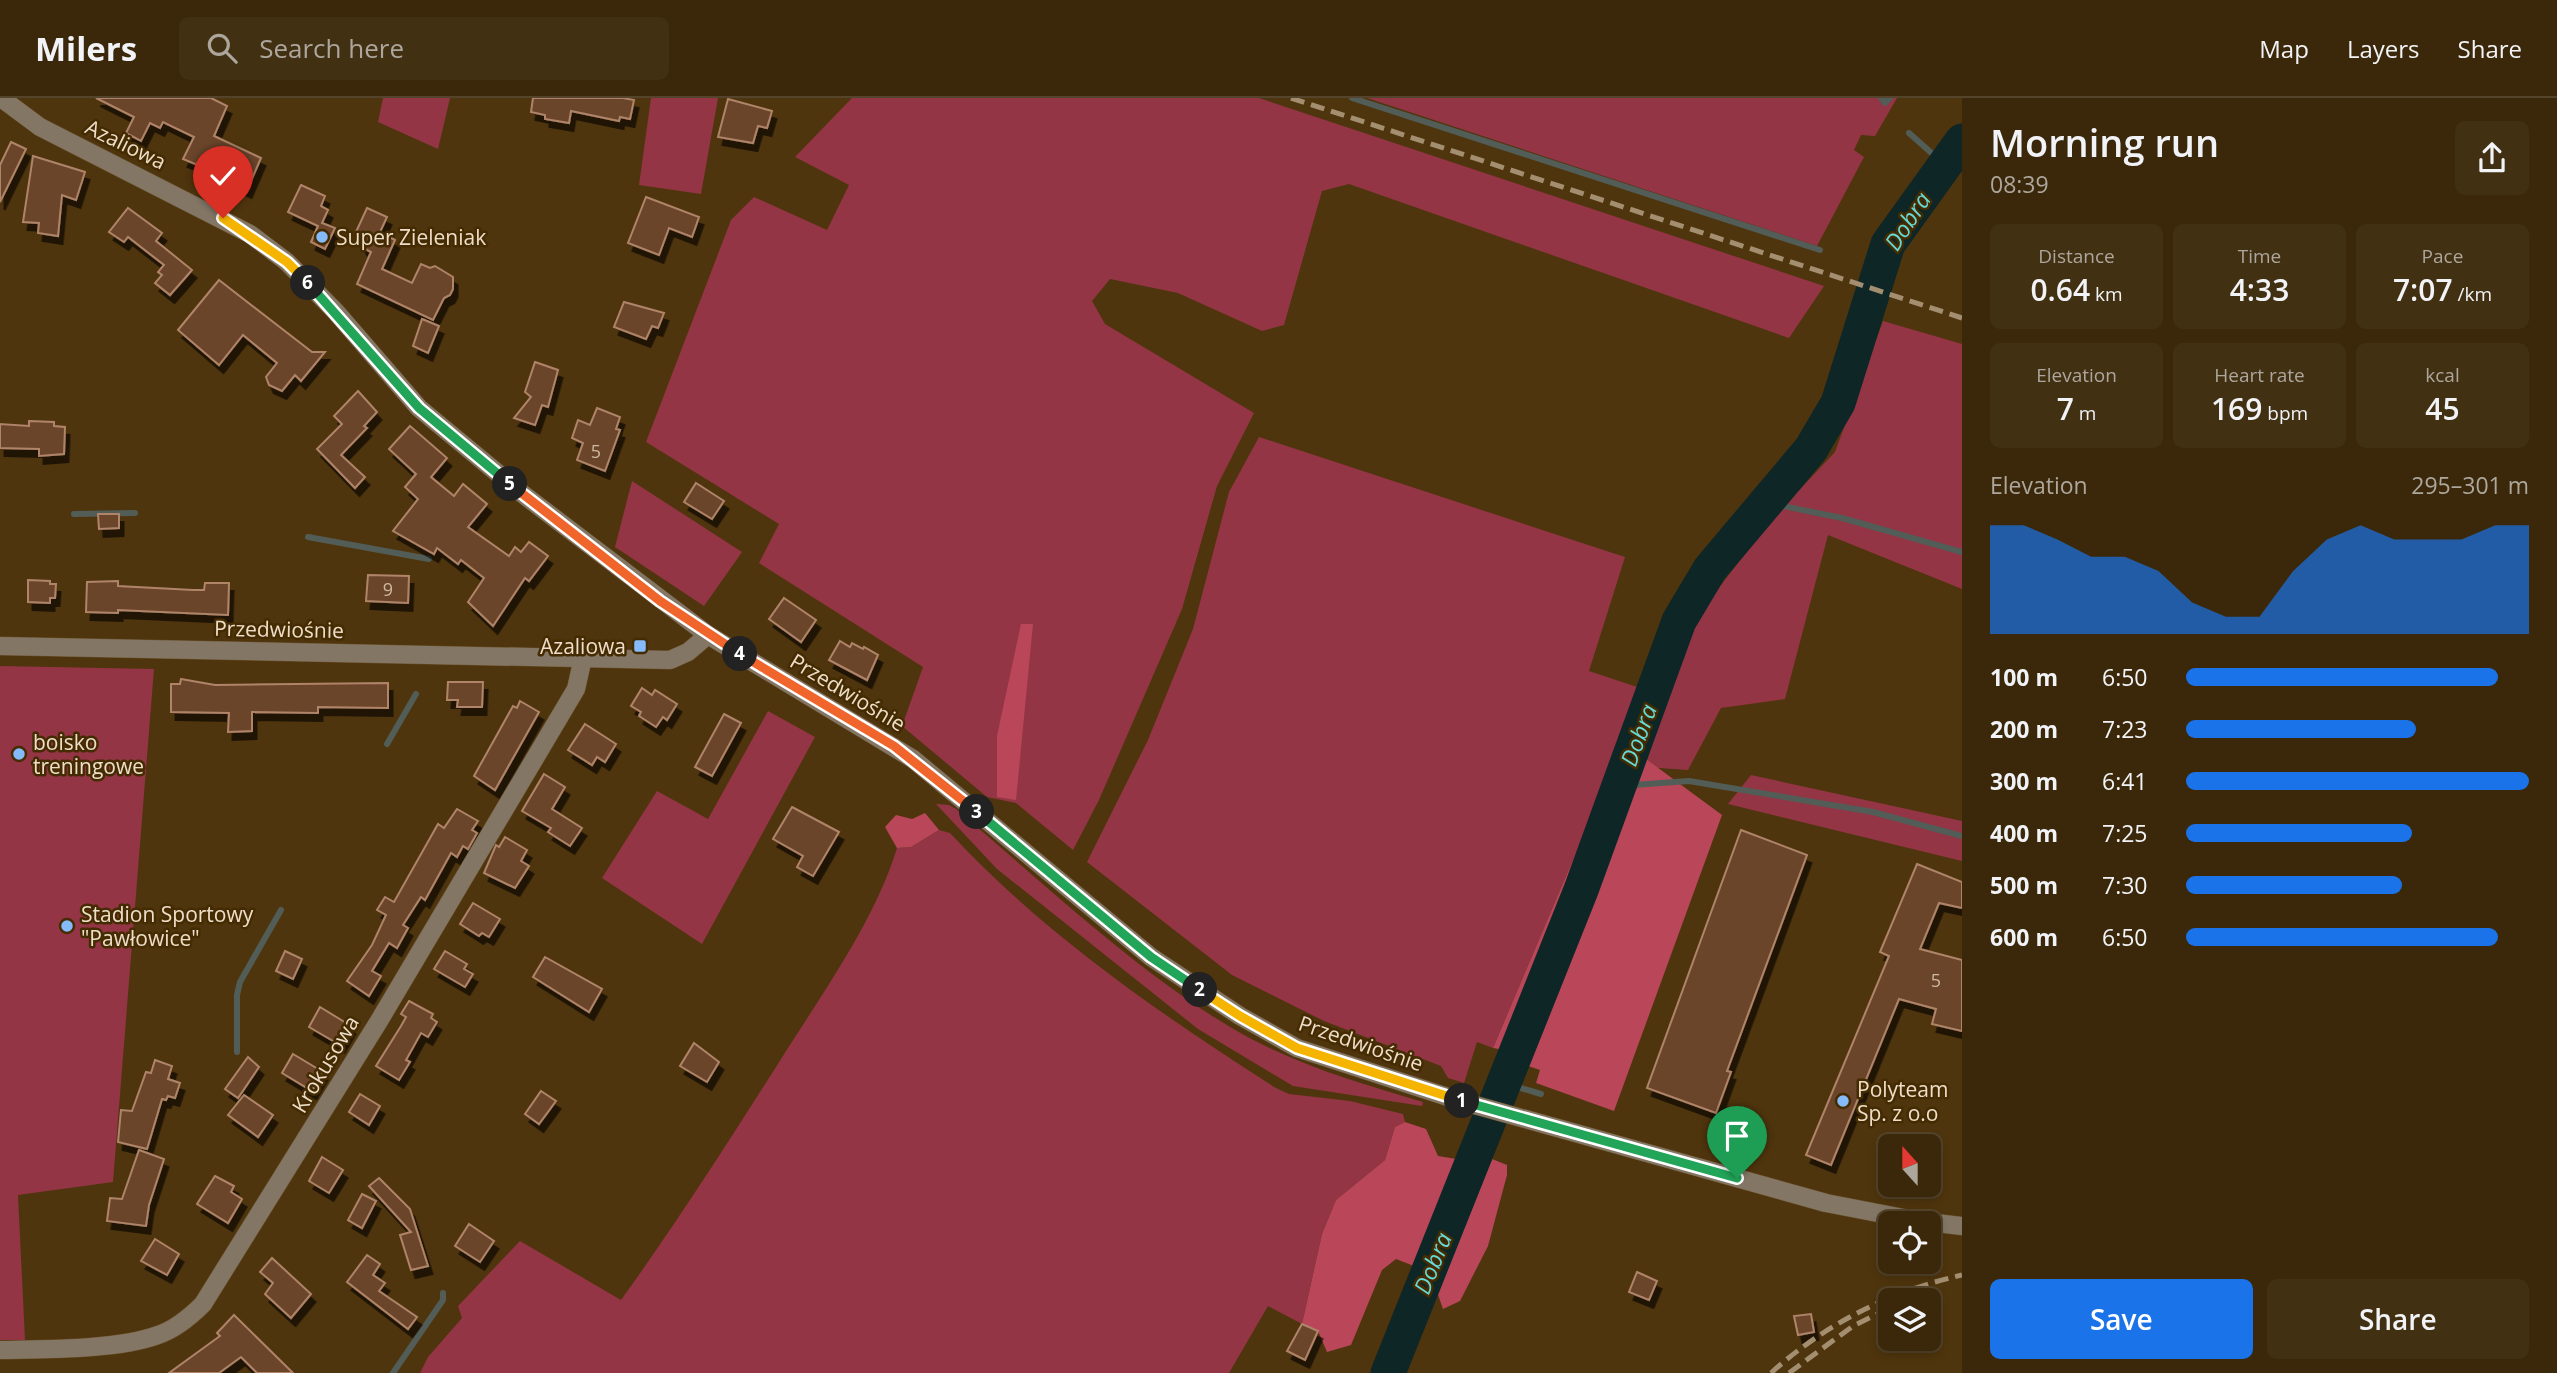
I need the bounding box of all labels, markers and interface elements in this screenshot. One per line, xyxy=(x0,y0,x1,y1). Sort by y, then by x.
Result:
search box xyxy=(179,17,669,80)
text: Milers xyxy=(35,26,137,71)
icon: search xyxy=(203,29,241,67)
text: Search here xyxy=(259,30,404,66)
text: Map xyxy=(2259,32,2309,65)
text: Layers xyxy=(2347,32,2420,65)
text: Share xyxy=(2458,32,2522,65)
street label: Azaliowa xyxy=(81,113,171,175)
text: Morning run xyxy=(1990,116,2219,168)
button: share xyxy=(2455,121,2529,195)
pin xyxy=(193,146,253,218)
icon: check xyxy=(204,157,242,195)
text: 08:39 xyxy=(1990,168,2049,200)
water label: Dobra xyxy=(1876,186,1938,256)
place label: Super Zieleniak xyxy=(336,223,486,251)
marker: Super Zieleniak xyxy=(314,229,330,245)
text: Distance xyxy=(2038,243,2115,269)
text: Time xyxy=(2238,243,2281,269)
text: Pace xyxy=(2422,243,2463,269)
pin: 6 xyxy=(290,266,326,300)
text: 6 xyxy=(302,269,313,295)
text: 0.64 xyxy=(2030,269,2090,310)
text: 4:33 xyxy=(2230,269,2289,310)
text: 7:07 xyxy=(2393,269,2453,310)
text: km xyxy=(2090,281,2123,307)
text: /km xyxy=(2453,281,2492,307)
text: Elevation xyxy=(2036,362,2117,388)
text: Heart rate xyxy=(2214,362,2305,388)
text: kcal xyxy=(2425,362,2460,388)
text: 7 xyxy=(2057,388,2074,429)
text: 169 xyxy=(2211,388,2262,429)
text: 45 xyxy=(2425,388,2460,429)
text: m xyxy=(2074,400,2096,426)
text: bpm xyxy=(2262,400,2308,426)
house number: 5 xyxy=(591,439,601,463)
pin: 5 xyxy=(492,466,528,502)
text: Elevation xyxy=(1990,469,2088,501)
text: 295–301 m xyxy=(2411,469,2529,501)
text: 5 xyxy=(504,470,515,496)
house number: 9 xyxy=(383,577,393,601)
street label: Przedwiośnie xyxy=(214,614,344,644)
place label: Azaliowa xyxy=(540,632,626,660)
pin: 4 xyxy=(722,636,758,672)
marker: Azaliowa xyxy=(632,638,648,654)
text: 4 xyxy=(734,640,745,666)
street label: Przedwiośnie xyxy=(785,647,911,737)
text: 100 m xyxy=(1990,661,2058,693)
text: 6:50 xyxy=(2102,661,2148,693)
water label: Dobra xyxy=(1612,700,1664,770)
text: 200 m xyxy=(1990,713,2058,745)
text: 7:23 xyxy=(2102,713,2148,745)
place label: boisko treningowe xyxy=(33,728,144,780)
marker: boisko treningowe xyxy=(11,746,27,762)
text: 300 m xyxy=(1990,765,2058,797)
text: 6:41 xyxy=(2102,765,2148,797)
pin: 3 xyxy=(960,794,995,830)
text: 3 xyxy=(971,798,982,824)
text: 400 m xyxy=(1990,817,2058,849)
text: 7:25 xyxy=(2102,817,2148,849)
text: 500 m xyxy=(1990,869,2058,901)
text: 7:30 xyxy=(2102,869,2148,901)
place label: Stadion Sportowy "Pawłowice" xyxy=(81,900,254,952)
marker: Stadion Sportowy "Pawłowice" xyxy=(59,918,75,934)
text: 600 m xyxy=(1990,921,2058,953)
text: 6:50 xyxy=(2102,921,2148,953)
house number: 5 xyxy=(1931,968,1941,992)
pin: 2 xyxy=(1182,972,1218,1008)
text: 2 xyxy=(1194,976,1205,1002)
street label: Przedwiośnie xyxy=(1295,1009,1427,1077)
street label: Krokusowa xyxy=(285,1010,365,1118)
place label: Polyteam Sp. z o.o xyxy=(1857,1075,1948,1127)
pin: 1 xyxy=(1444,1084,1480,1118)
text: 1 xyxy=(1456,1087,1467,1113)
marker: Polyteam Sp. z o.o xyxy=(1835,1093,1851,1109)
pin xyxy=(1707,1106,1767,1178)
icon: arrive xyxy=(1718,1117,1756,1155)
north arrow xyxy=(1878,1134,1941,1197)
map controls xyxy=(1878,1134,1941,1351)
button: locate xyxy=(1878,1211,1941,1274)
water label: Dobra xyxy=(1405,1227,1459,1299)
button: Save xyxy=(1990,1279,2253,1359)
button: Share xyxy=(2267,1279,2529,1359)
button: layers xyxy=(1878,1288,1941,1351)

